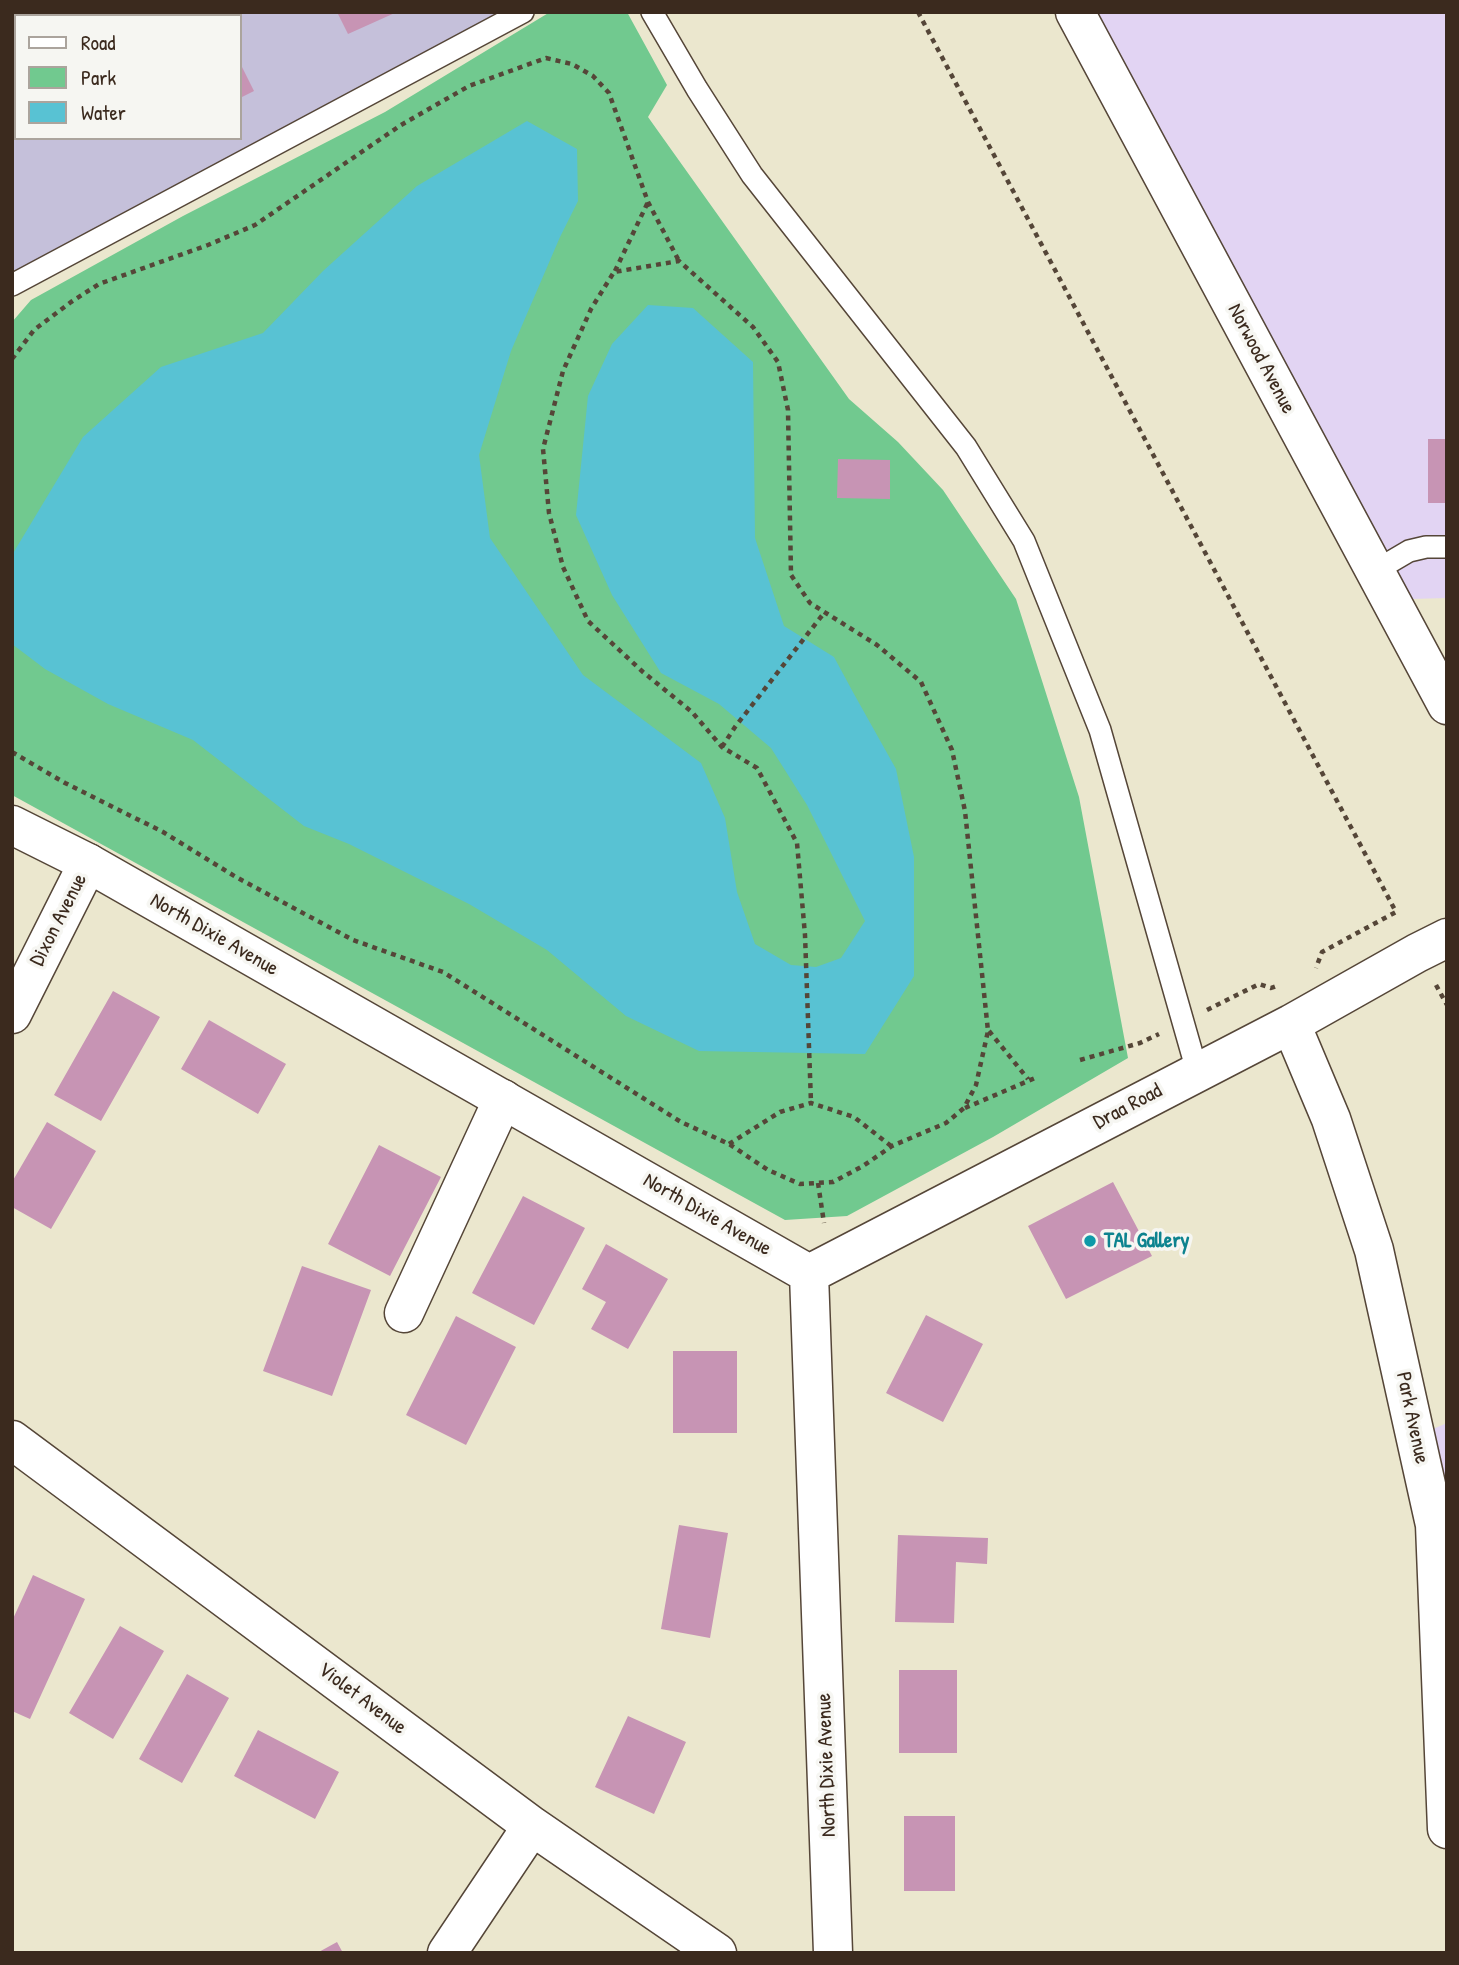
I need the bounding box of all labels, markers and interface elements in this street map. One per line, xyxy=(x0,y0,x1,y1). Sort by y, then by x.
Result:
legend xyxy=(14,14,242,140)
text: Road xyxy=(81,28,115,57)
text: Park xyxy=(81,63,116,92)
text: Water xyxy=(81,98,126,127)
street label: Norwood Avenue xyxy=(1222,300,1300,418)
street label: Dixon Avenue xyxy=(25,870,93,970)
street label: North Dixie Avenue xyxy=(145,888,283,982)
street label: Draa Road xyxy=(1090,1079,1166,1135)
street label: North Dixie Avenue xyxy=(638,1168,776,1262)
place label: TAL Gallery xyxy=(1104,1228,1189,1254)
marker: TAL Gallery xyxy=(1082,1233,1098,1249)
street label: Park Avenue xyxy=(1390,1370,1434,1466)
street label: Violet Avenue xyxy=(313,1658,411,1740)
street label: North Dixie Avenue xyxy=(812,1693,842,1837)

